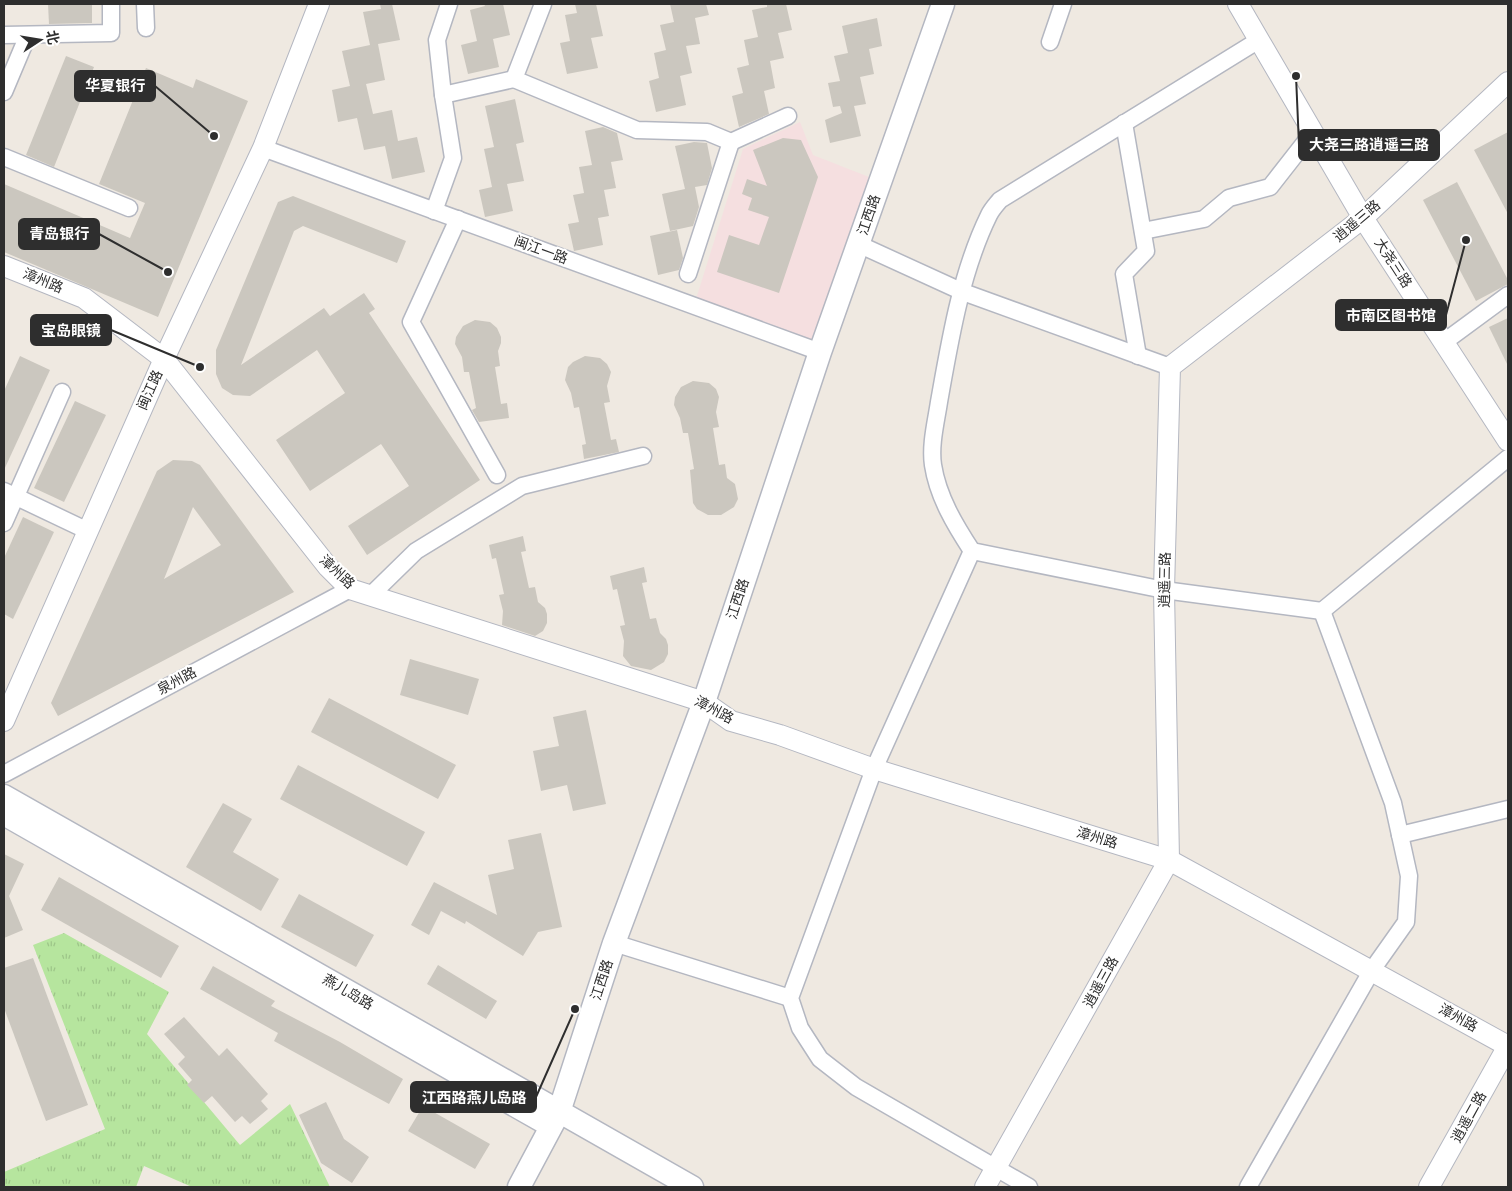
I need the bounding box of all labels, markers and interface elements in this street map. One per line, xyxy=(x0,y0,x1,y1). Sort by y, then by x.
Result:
north arrow xyxy=(15,15,65,65)
text: 北 xyxy=(42,29,62,46)
callout: 华夏银行 xyxy=(75,71,155,101)
text: 华夏银行 xyxy=(85,77,145,95)
callout: 大尧三路逍遥三路 xyxy=(1299,130,1439,160)
text: 大尧三路逍遥三路 xyxy=(1309,136,1429,154)
street label: 江西路 xyxy=(854,192,884,238)
street label: 逍遥三路 xyxy=(1330,196,1384,246)
callout: 青岛银行 xyxy=(19,219,99,249)
text: 青岛银行 xyxy=(29,225,89,243)
street label: 闽江一路 xyxy=(512,232,570,268)
street label: 大尧三路 xyxy=(1371,235,1415,291)
street label: 漳州路 xyxy=(20,265,66,297)
callout: 市南区图书馆 xyxy=(1336,300,1446,330)
text: 市南区图书馆 xyxy=(1346,307,1436,325)
callout: 宝岛眼镜 xyxy=(31,315,111,345)
text: 宝岛眼镜 xyxy=(41,322,101,340)
street label: 闽江路 xyxy=(134,367,166,413)
street label: 漳州路 xyxy=(316,551,358,593)
street label: 逍遥三路 xyxy=(1156,552,1174,608)
street label: 江西路 xyxy=(723,576,753,622)
street label: 泉州路 xyxy=(154,664,200,698)
street label: 漳州路 xyxy=(691,693,737,727)
street label: 漳州路 xyxy=(1074,824,1120,852)
street label: 逍遥三路 xyxy=(1080,953,1122,1011)
street label: 江西路 xyxy=(587,957,617,1003)
street label: 燕儿岛路 xyxy=(320,971,376,1013)
street label: 漳州路 xyxy=(1436,1000,1480,1036)
callout: 江西路燕儿岛路 xyxy=(411,1082,536,1112)
street label: 逍遥二路 xyxy=(1448,1088,1490,1146)
text: 江西路燕儿岛路 xyxy=(421,1089,527,1107)

